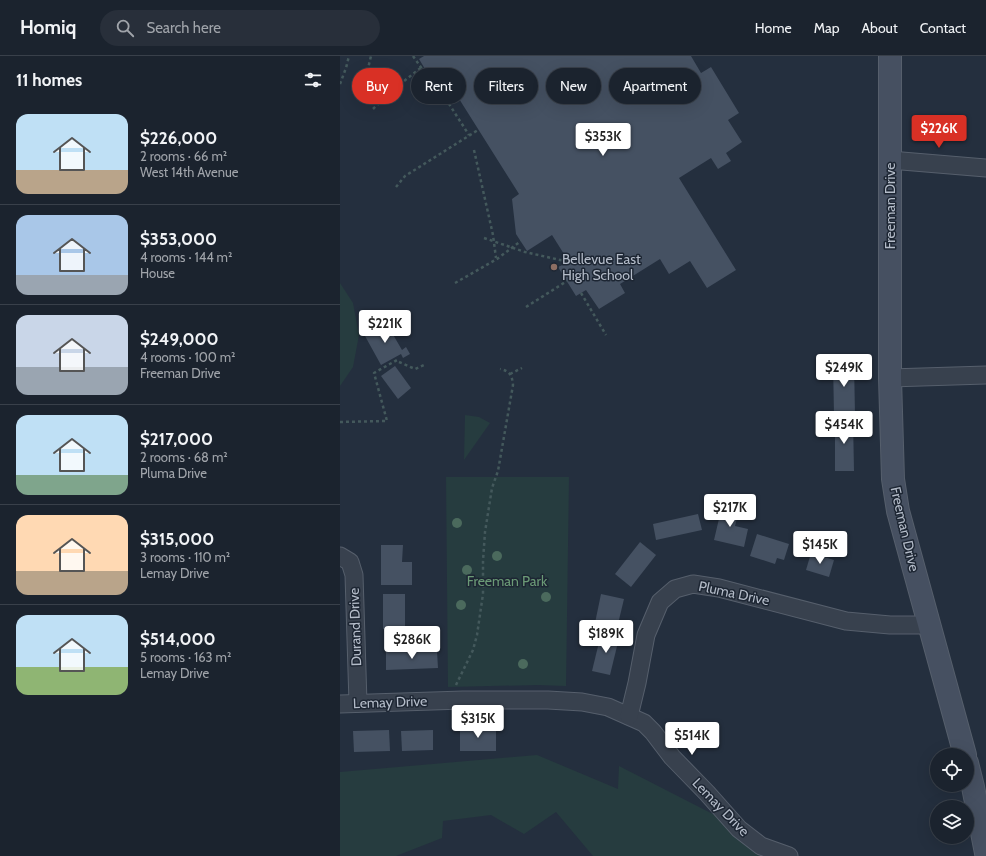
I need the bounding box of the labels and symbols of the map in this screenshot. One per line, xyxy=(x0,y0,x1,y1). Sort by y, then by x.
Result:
pin: $226K xyxy=(911,115,967,149)
pin: $353K xyxy=(575,123,631,157)
street label: Freeman Drive xyxy=(881,163,899,249)
place label: Bellevue East High School xyxy=(562,250,641,284)
marker: Bellevue East High School xyxy=(549,262,559,272)
pin: $221K xyxy=(357,310,413,344)
pin: $249K xyxy=(816,354,872,388)
pin: $454K xyxy=(816,411,872,445)
street label: Freeman Drive xyxy=(886,485,924,573)
pin: $217K xyxy=(702,494,758,528)
pin: $145K xyxy=(792,531,848,565)
park label: Freeman Park xyxy=(467,572,548,590)
street label: Pluma Drive xyxy=(697,577,771,609)
street label: Durand Drive xyxy=(345,587,365,667)
pin: $189K xyxy=(578,620,634,654)
pin: $286K xyxy=(384,626,440,660)
street label: Lemay Drive xyxy=(353,692,427,712)
pin: $315K xyxy=(450,705,506,739)
pin: $514K xyxy=(664,722,720,756)
street label: Lemay Drive xyxy=(689,774,753,840)

